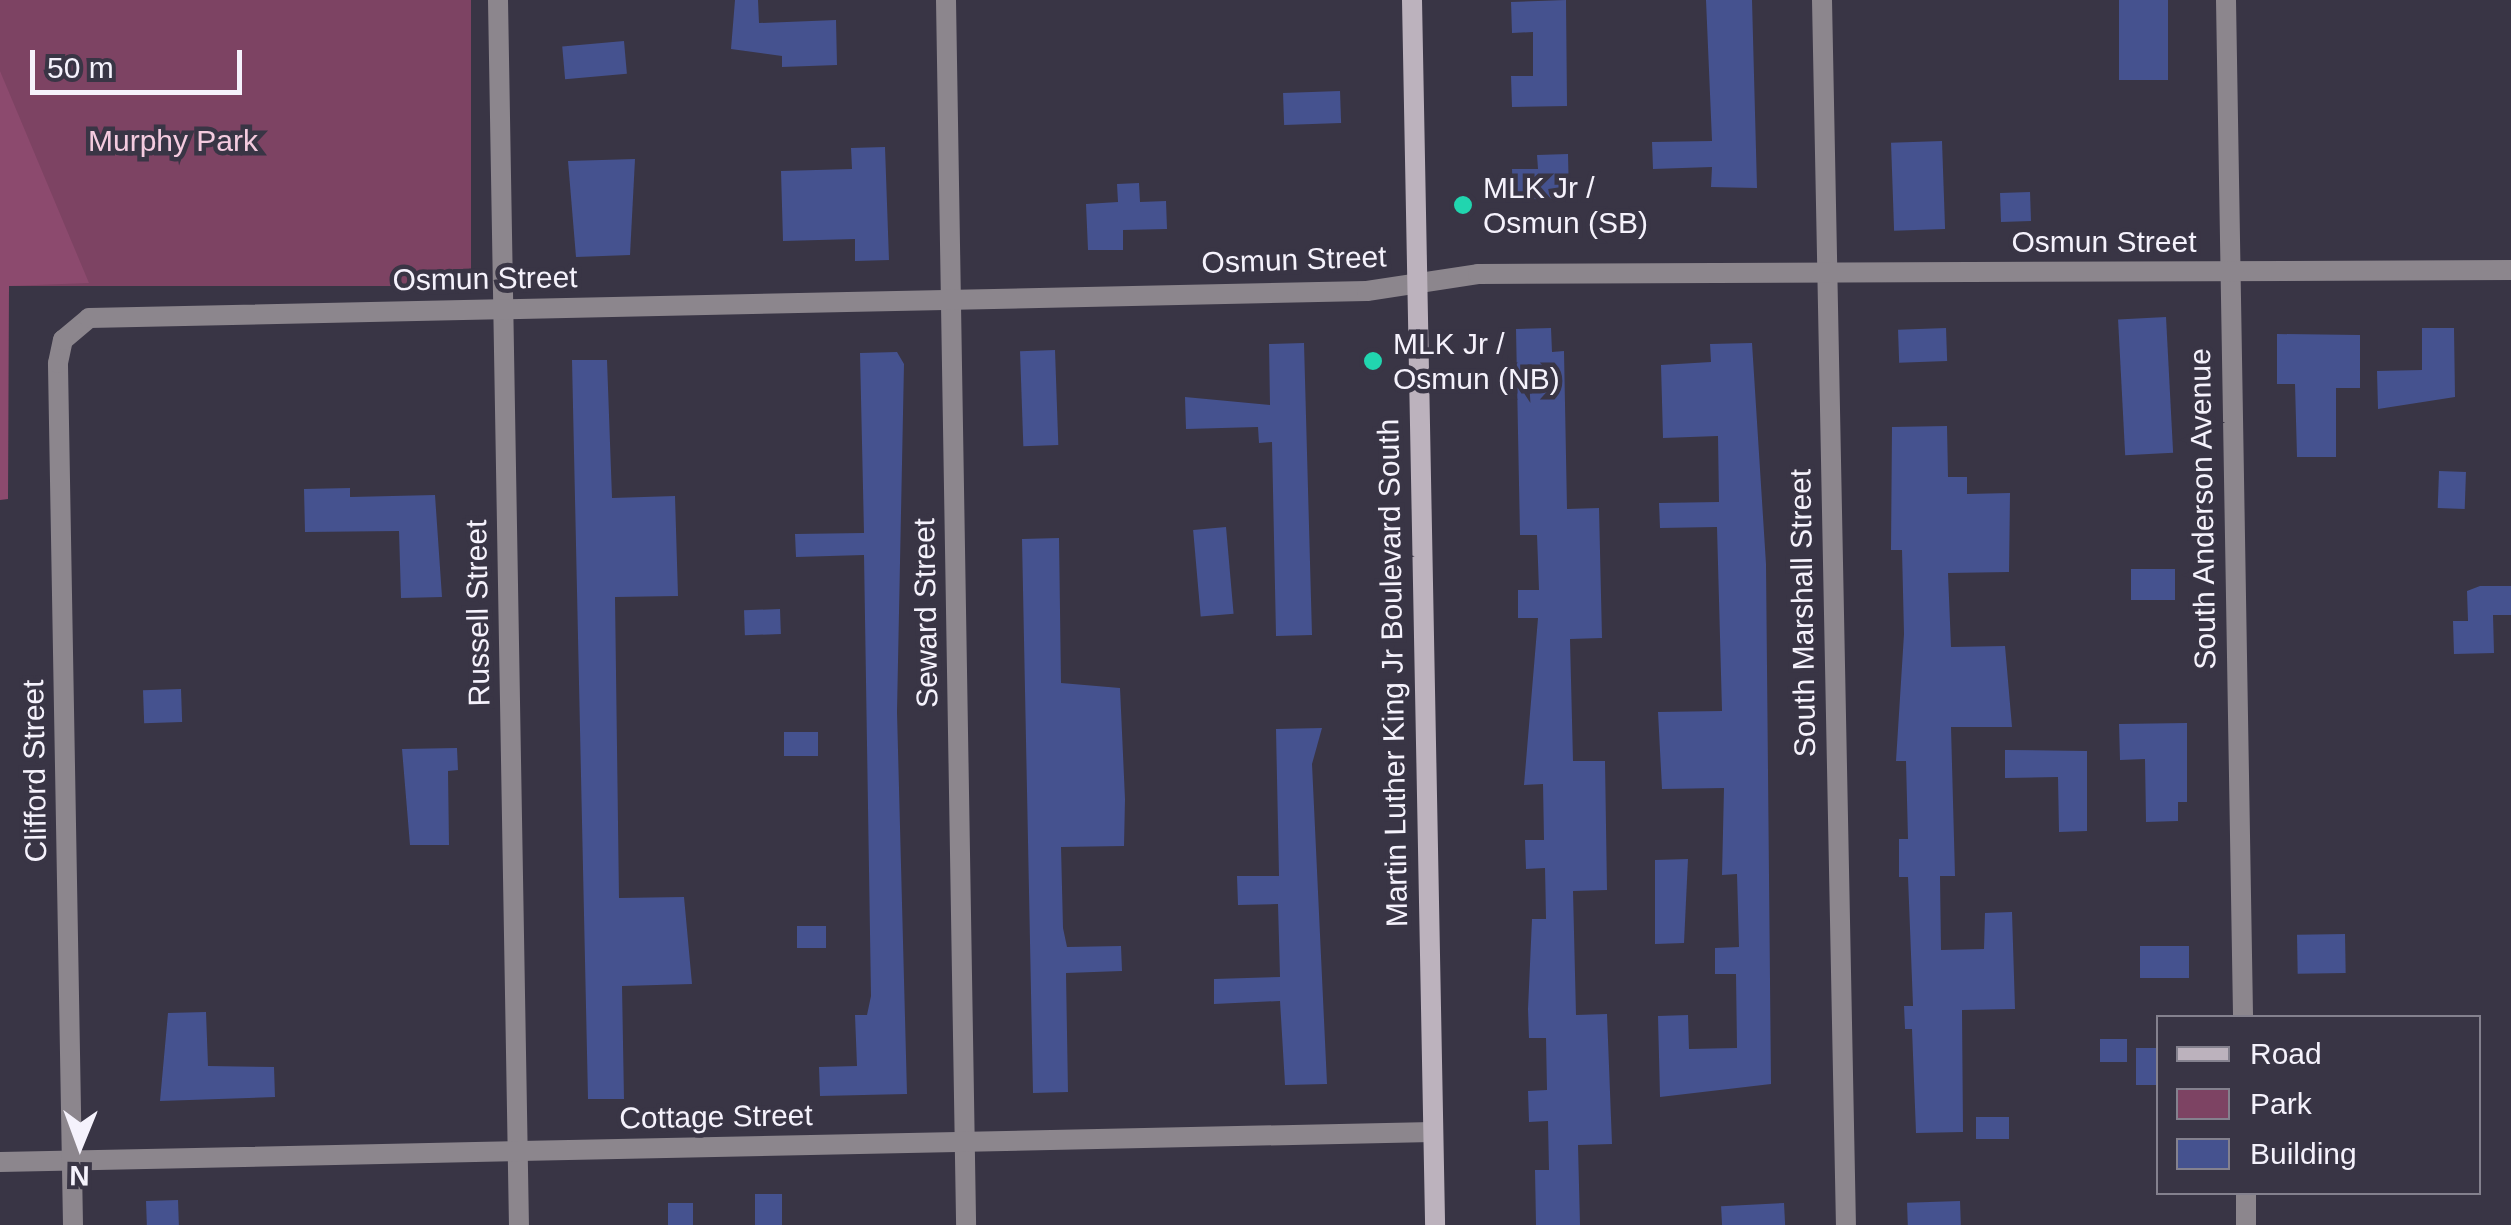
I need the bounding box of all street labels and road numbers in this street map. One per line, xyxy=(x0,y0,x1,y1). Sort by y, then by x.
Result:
street label: Osmun Street xyxy=(2011,224,2197,260)
street label: Osmun Street xyxy=(1201,239,1387,281)
street label: Osmun Street xyxy=(392,259,578,299)
street label: South Anderson Avenue xyxy=(2182,346,2224,672)
street label: Martin Luther King Jr Boulevard South xyxy=(1371,418,1415,928)
street label: South Marshall Street xyxy=(1782,468,1824,758)
street label: Seward Street xyxy=(906,518,946,708)
street label: Russell Street xyxy=(458,519,498,707)
street label: Clifford Street xyxy=(15,679,55,863)
street label: Cottage Street xyxy=(619,1097,813,1137)

